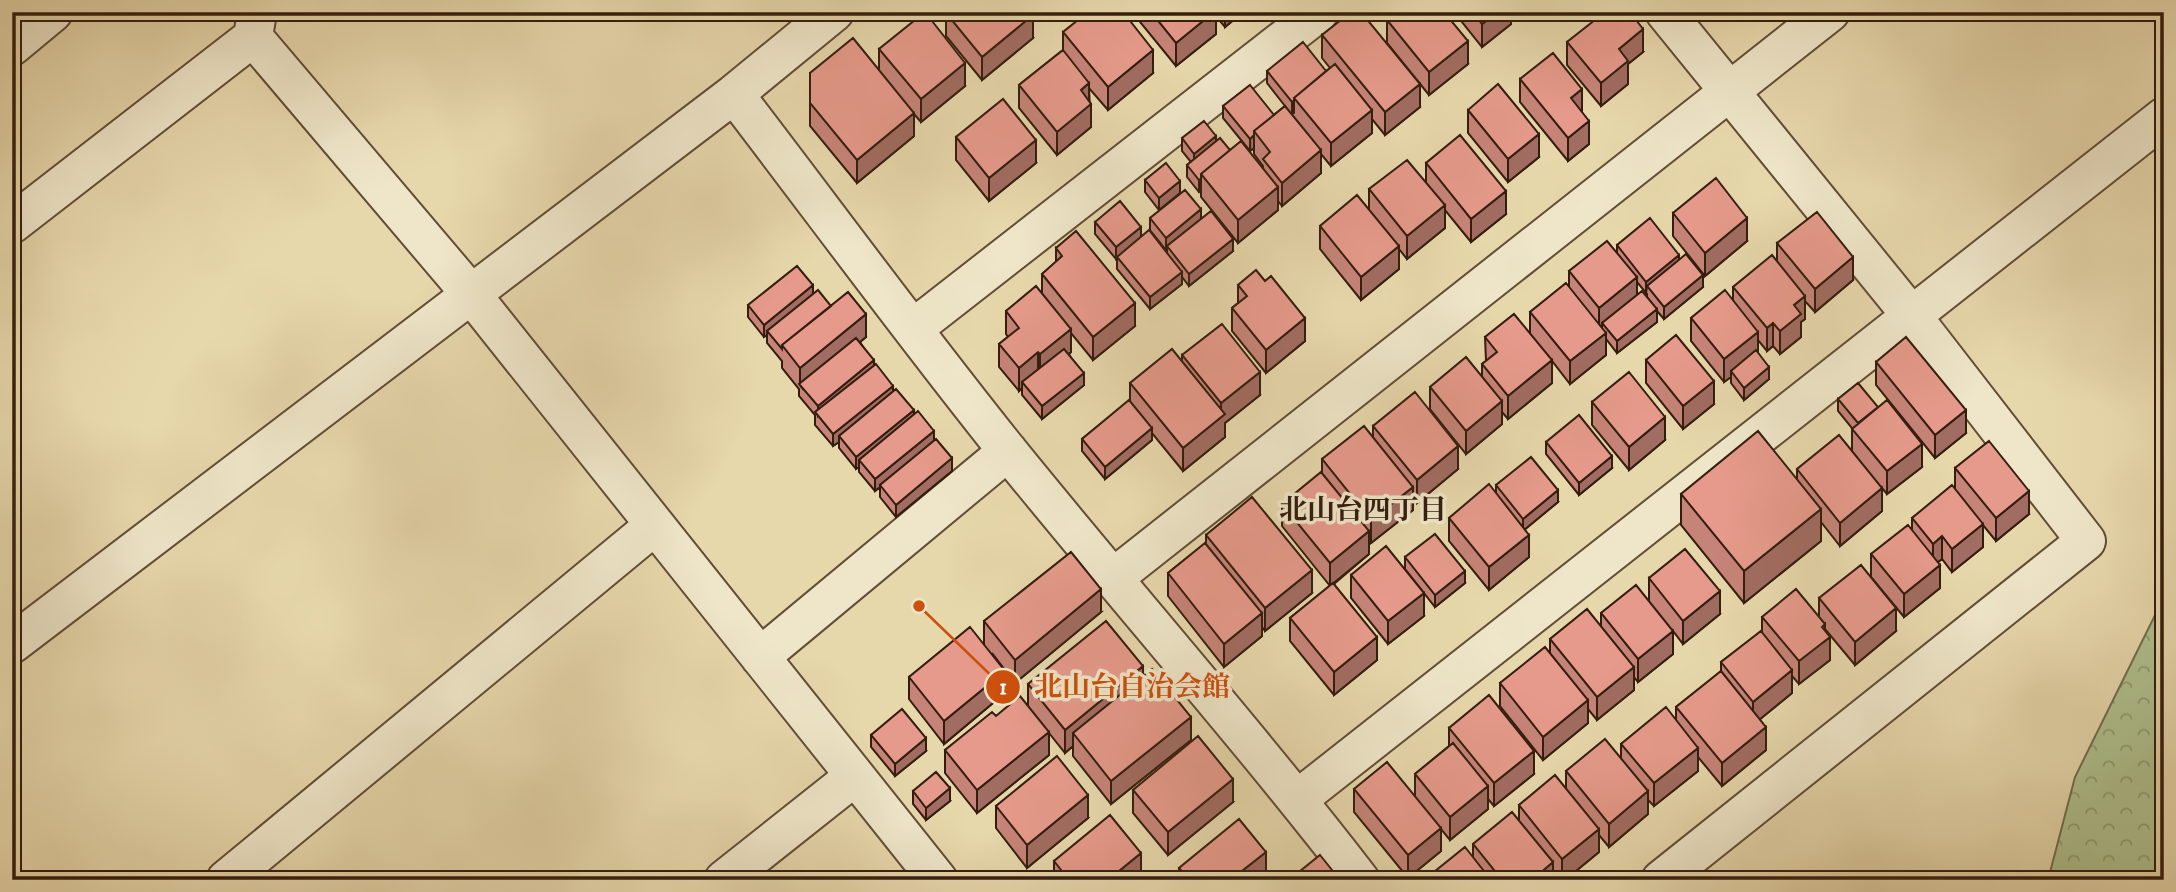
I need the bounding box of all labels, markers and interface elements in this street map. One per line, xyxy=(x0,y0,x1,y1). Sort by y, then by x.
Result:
district label: 北山台四丁目 xyxy=(1279,493,1447,528)
callout: 北山台自治会館 xyxy=(985,662,1244,711)
text: 北山台自治会館 xyxy=(1034,670,1230,705)
text: 1 xyxy=(999,675,1007,701)

